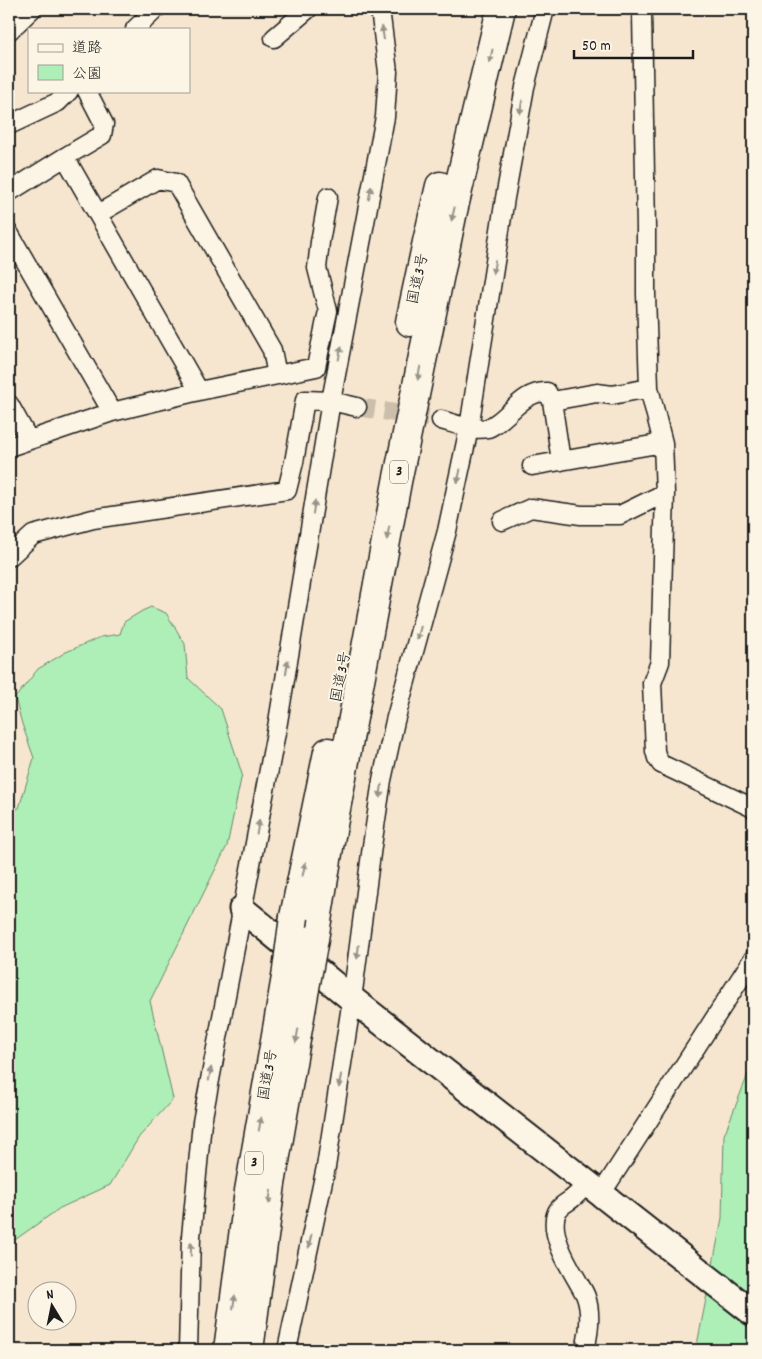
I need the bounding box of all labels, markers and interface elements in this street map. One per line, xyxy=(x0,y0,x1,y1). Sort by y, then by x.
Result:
one-way arrow xyxy=(379,24,387,40)
legend xyxy=(28,28,190,92)
scale bar xyxy=(574,28,693,60)
text: 50 m xyxy=(582,36,611,58)
text: 道路 xyxy=(72,38,102,60)
one-way arrow xyxy=(487,49,495,64)
text: 公園 xyxy=(72,64,102,86)
one-way arrow xyxy=(517,99,525,115)
one-way arrow xyxy=(367,185,375,201)
one-way arrow xyxy=(449,207,457,222)
street label: 国道3号 xyxy=(403,251,435,307)
one-way arrow xyxy=(490,260,498,276)
one-way arrow xyxy=(337,345,345,361)
one-way arrow xyxy=(415,366,423,382)
road number: 3 xyxy=(390,461,408,484)
one-way arrow xyxy=(455,468,463,483)
one-way arrow xyxy=(310,498,318,514)
one-way arrow xyxy=(383,525,391,541)
one-way arrow xyxy=(414,626,422,641)
street label: 国道3号 xyxy=(326,650,358,704)
one-way arrow xyxy=(284,659,292,675)
one-way arrow xyxy=(376,783,384,799)
one-way arrow xyxy=(254,818,262,834)
one-way arrow xyxy=(300,861,308,877)
one-way arrow xyxy=(354,944,362,960)
one-way arrow xyxy=(292,1029,300,1045)
street label: 国道3号 xyxy=(254,1048,284,1102)
one-way arrow xyxy=(207,1066,215,1082)
one-way arrow xyxy=(335,1074,343,1090)
one-way arrow xyxy=(257,1116,265,1132)
road number: 3 xyxy=(245,1152,263,1174)
one-way arrow xyxy=(266,1189,274,1205)
one-way arrow xyxy=(306,1234,314,1249)
one-way arrow xyxy=(187,1241,195,1257)
north arrow xyxy=(28,1282,78,1332)
text: N xyxy=(45,1285,55,1306)
one-way arrow xyxy=(230,1294,238,1310)

